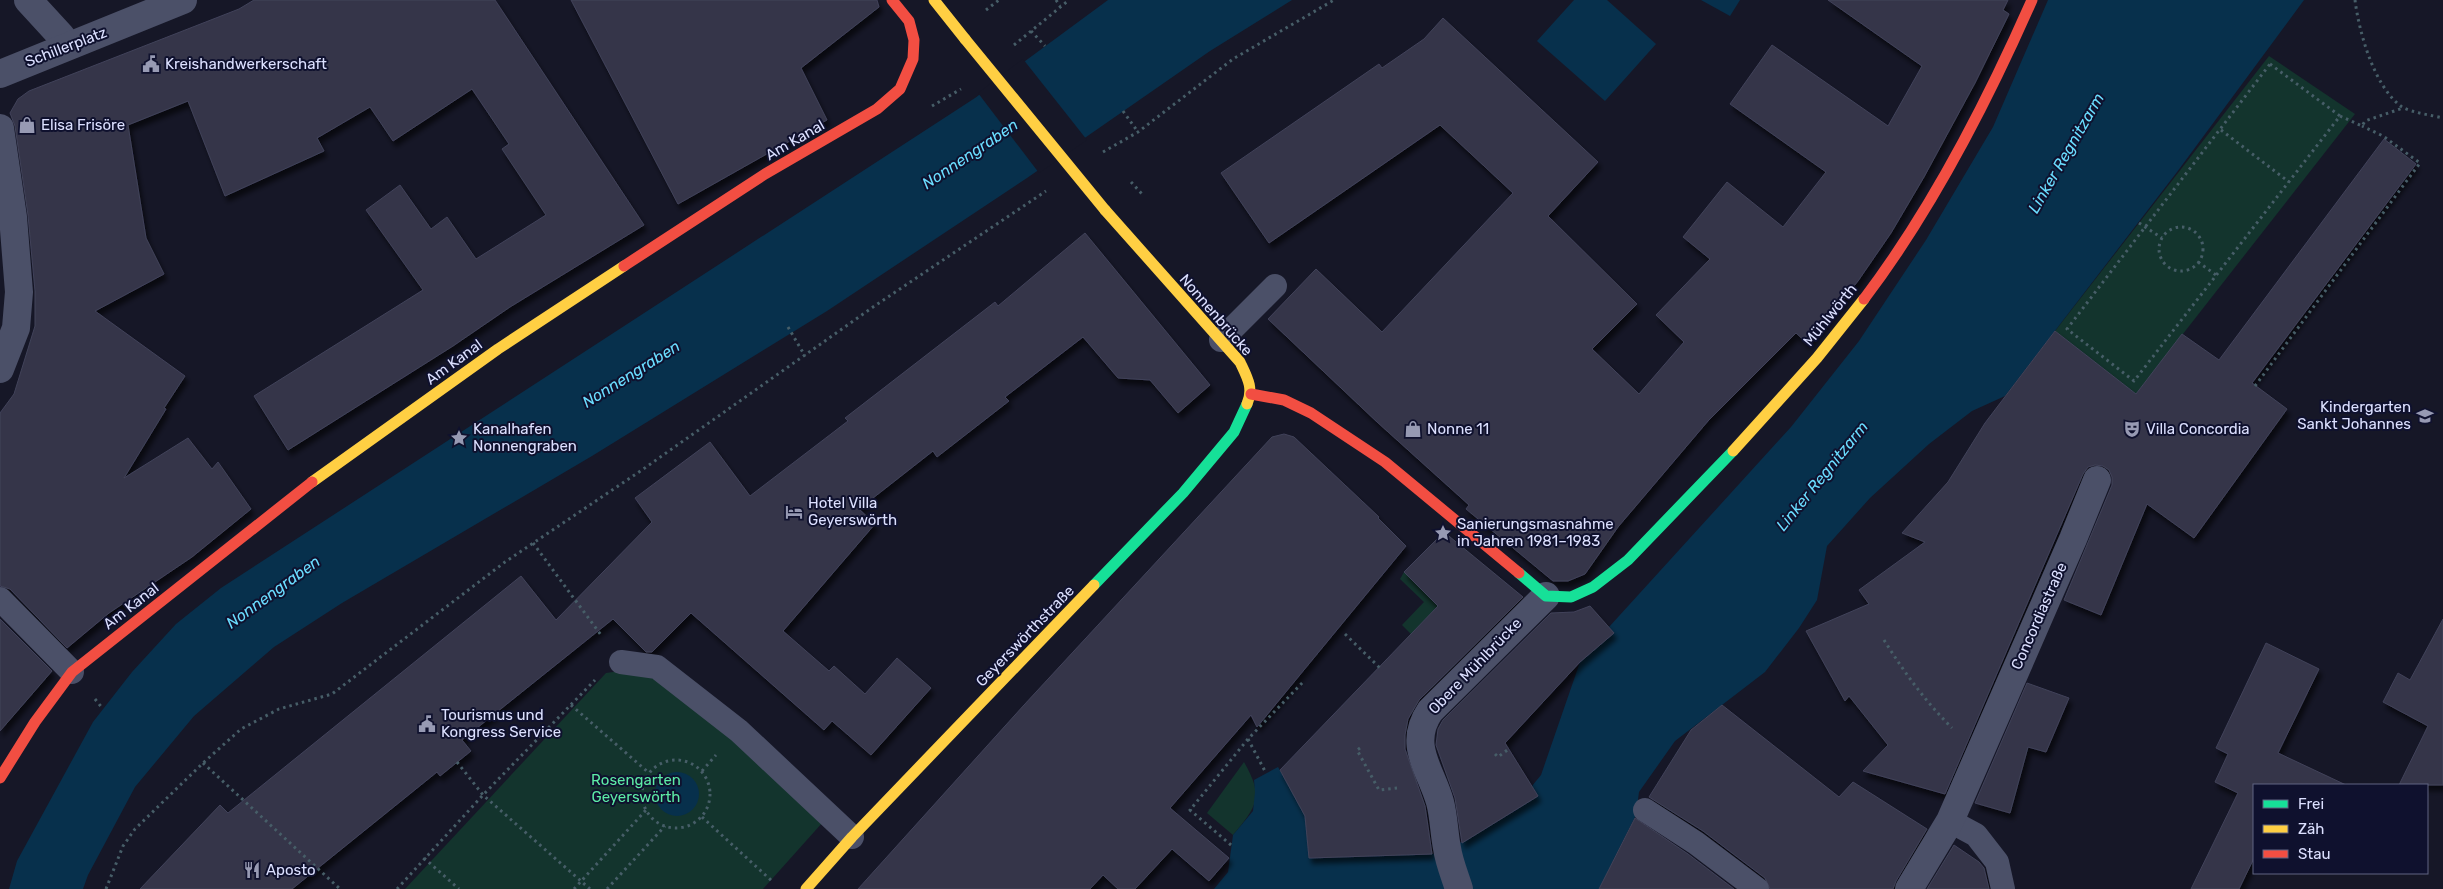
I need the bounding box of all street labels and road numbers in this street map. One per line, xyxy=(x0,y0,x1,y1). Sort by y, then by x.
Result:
street label: Schillerplatz xyxy=(23,23,110,71)
street label: Am Kanal xyxy=(762,116,828,164)
street label: Nonnenbrücke xyxy=(1176,270,1256,360)
street label: Mühlwörth xyxy=(1799,280,1861,350)
street label: Am Kanal xyxy=(422,336,486,388)
street label: Concordiastraße xyxy=(2007,560,2071,672)
street label: Am Kanal xyxy=(100,579,162,633)
street label: Geyerswörthstraße xyxy=(972,582,1078,690)
street label: Obere Mühlbrücke xyxy=(1425,614,1525,718)

